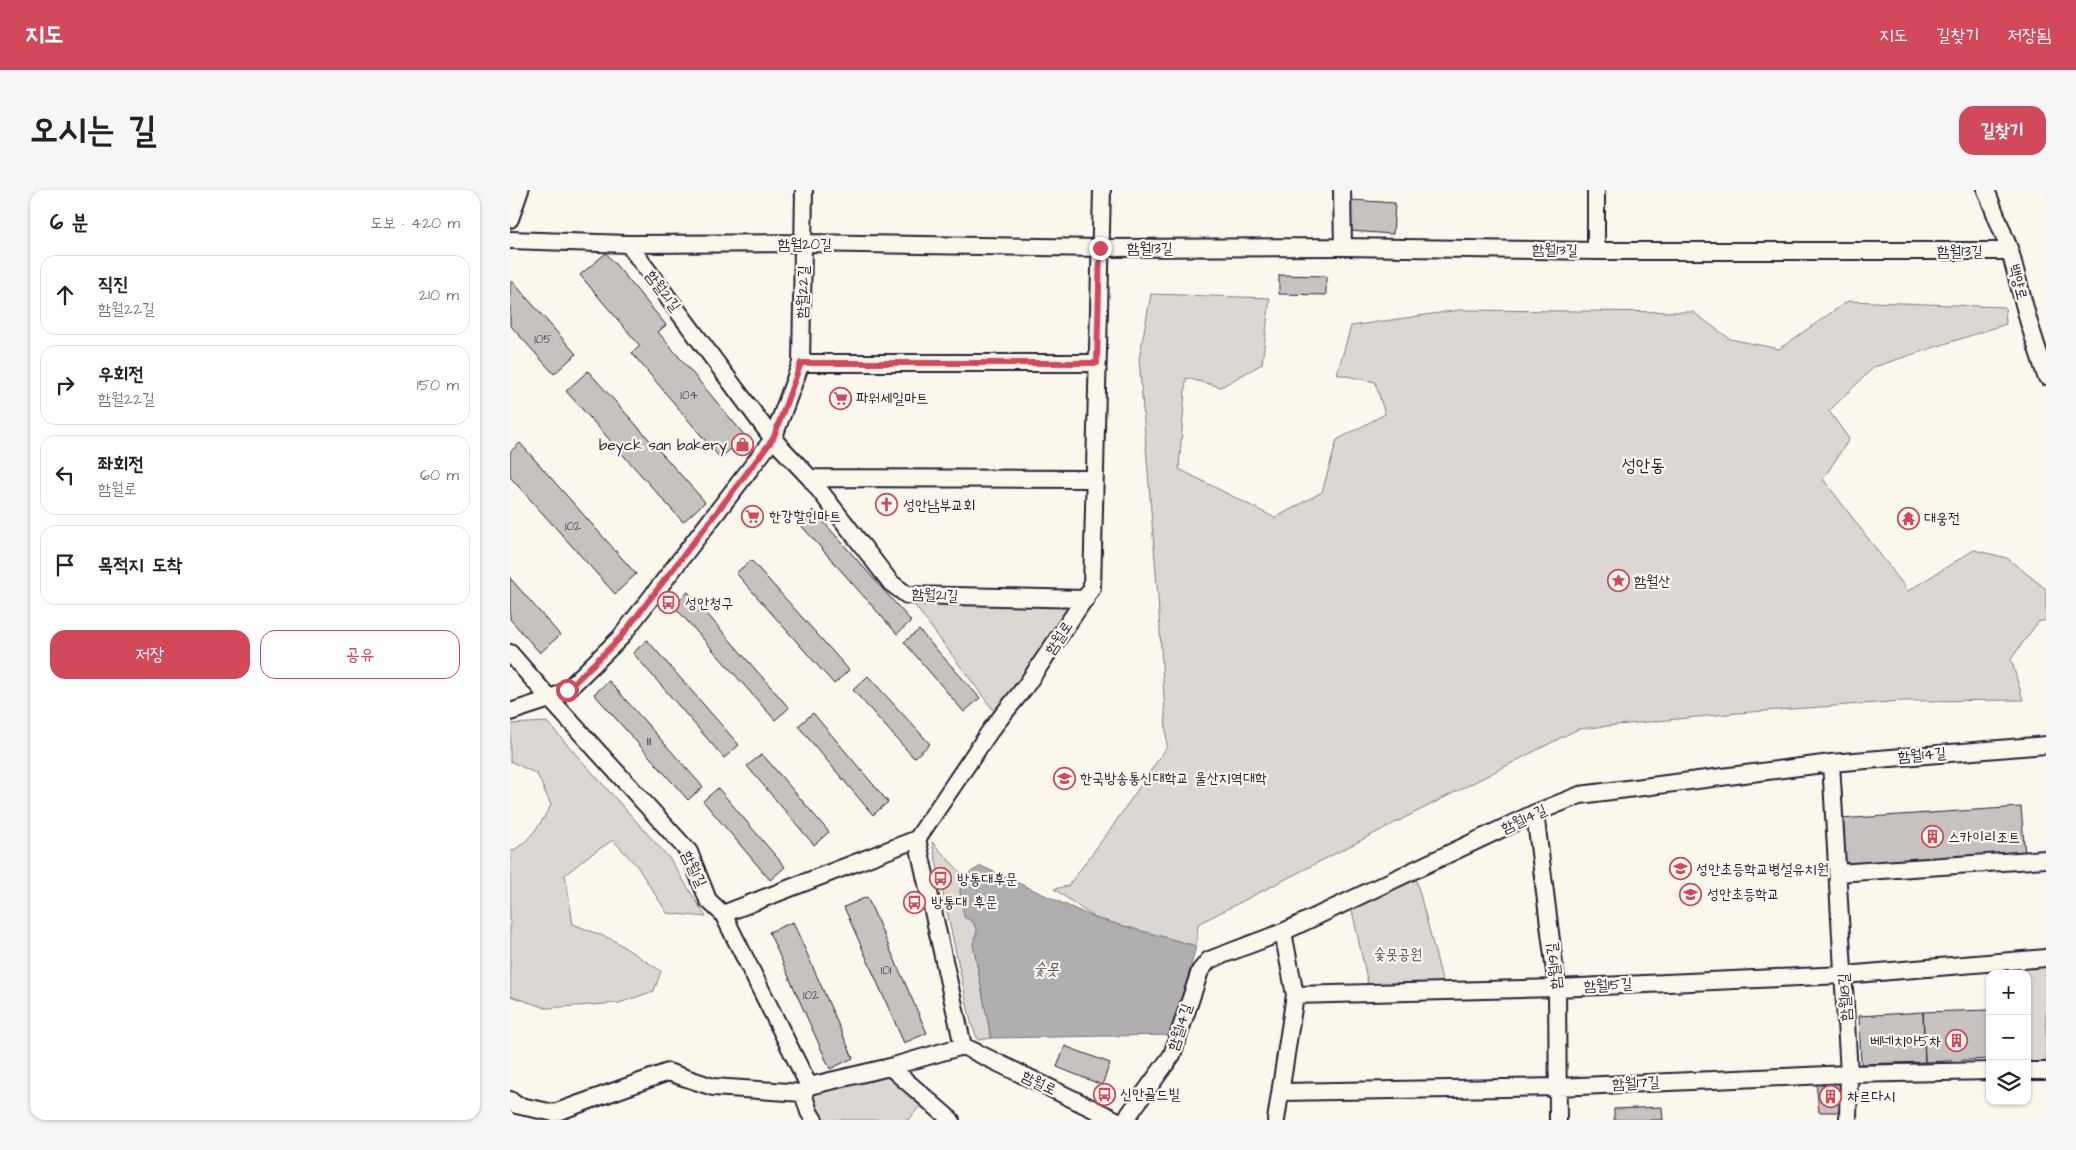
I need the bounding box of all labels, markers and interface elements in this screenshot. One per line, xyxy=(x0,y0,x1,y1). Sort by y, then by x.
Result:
text: 지도 xyxy=(25,18,64,52)
text: 지도 xyxy=(1879,23,1908,48)
text: 길찾기 xyxy=(1936,23,1980,48)
text: 저장됨 xyxy=(2008,23,2051,48)
text: 오시는 길 xyxy=(30,106,157,155)
button: 길찾기 xyxy=(1959,106,2046,155)
text: 6 분 xyxy=(50,208,88,237)
text: 도보 · 420 m xyxy=(370,212,460,234)
street label: 함월20길 xyxy=(778,234,832,255)
route end xyxy=(1089,237,1112,260)
street label: 함월13길 xyxy=(1127,238,1173,259)
street label: 함월13길 xyxy=(1532,239,1578,261)
street label: 함월13길 xyxy=(1937,241,1983,262)
street label: 백양로 xyxy=(2003,262,2033,302)
street label: 함월22길 xyxy=(792,265,814,319)
street label: 함월21길 xyxy=(641,266,685,316)
text: 직진 xyxy=(98,271,129,298)
icon: ahead xyxy=(51,281,79,309)
text: 210 m xyxy=(419,284,459,306)
text: 함월22길 xyxy=(98,298,155,320)
house number: 105 xyxy=(534,331,552,348)
text: 우회전 xyxy=(98,361,144,388)
icon: right xyxy=(51,371,79,399)
text: 150 m xyxy=(417,374,459,396)
supermarket icon: 파워세일마트 xyxy=(828,386,852,410)
house number: 104 xyxy=(680,387,698,404)
text: 함월22길 xyxy=(98,388,155,410)
place label: 파워세일마트 xyxy=(856,388,928,409)
shop icon: beyck san bakery xyxy=(731,433,755,457)
place label: beyck san bakery xyxy=(599,435,727,457)
text: 좌회전 xyxy=(98,451,144,478)
district label: 성안동 xyxy=(1621,453,1665,478)
icon: left xyxy=(51,461,79,489)
text: 60 m xyxy=(420,464,459,486)
text: 함월로 xyxy=(98,478,137,500)
church icon: 성안남부교회 xyxy=(875,493,899,517)
place label: 성안남부교회 xyxy=(903,495,975,516)
supermarket icon: 한강할인마트 xyxy=(741,504,765,528)
place label: 한강할인마트 xyxy=(769,506,841,527)
temple icon: 대웅전 xyxy=(1896,506,1920,530)
place label: 대웅전 xyxy=(1924,508,1960,529)
house number: 102 xyxy=(565,518,581,535)
icon: arrive xyxy=(51,551,79,579)
text: 목적지 도착 xyxy=(98,552,182,579)
place icon: 함월산 xyxy=(1606,569,1630,593)
place label: 함월산 xyxy=(1634,571,1670,592)
street label: 함월21길 xyxy=(911,583,959,607)
bus stop icon: 성안청구 xyxy=(657,591,681,615)
place label: 성안청구 xyxy=(685,593,733,614)
street label: 함월로 xyxy=(1040,617,1078,659)
button: 저장 xyxy=(50,630,250,679)
button: 공유 xyxy=(260,630,460,679)
route start xyxy=(556,679,579,702)
house number: 111 xyxy=(647,733,652,750)
street label: 함월14길 xyxy=(1897,742,1947,768)
school or university icon: 한국방송통신대학교 울산지역대학 xyxy=(1052,766,1076,790)
place label: 한국방송통신대학교 울산지역대학 xyxy=(1080,768,1267,789)
street label: 함월14길 xyxy=(1498,799,1550,839)
building icon: 스카이리조트 xyxy=(1920,825,1944,849)
place label: 스카이리조트 xyxy=(1948,827,2020,848)
street label: 함월1길 xyxy=(676,847,712,891)
school or university icon: 성안초등학교병설유치원 xyxy=(1668,857,1692,881)
place label: 성안초등학교병설유치원 xyxy=(1696,859,1829,880)
bus stop icon: 방통대후문 xyxy=(929,867,953,891)
place label: 방통대후문 xyxy=(957,869,1017,890)
school or university icon: 성안초등학교 xyxy=(1679,882,1703,906)
place label: 성안초등학교 xyxy=(1707,884,1779,905)
bus stop icon: 방통대 후문 xyxy=(903,890,927,914)
place label: 방통대 후문 xyxy=(931,892,997,913)
street label: 함월19길 xyxy=(1541,942,1567,990)
park label: 숯못공원 xyxy=(1374,944,1422,965)
water label: 숯못 xyxy=(1033,958,1059,980)
house number: 101 xyxy=(881,962,892,979)
map controls xyxy=(1986,970,2031,1105)
button: + xyxy=(1986,970,2031,1015)
street label: 함월15길 xyxy=(1583,973,1633,997)
street label: 함월18길 xyxy=(1833,973,1857,1021)
house number: 102 xyxy=(803,987,819,1004)
street label: 함월14길 xyxy=(1163,1001,1197,1053)
button: − xyxy=(1986,1015,2031,1060)
building icon: 베네치아5차 xyxy=(1945,1029,1969,1053)
place label: 베네치아5차 xyxy=(1870,1031,1941,1052)
button: layers xyxy=(1986,1060,2031,1105)
street label: 함월로 xyxy=(1018,1066,1060,1100)
street label: 함월17길 xyxy=(1612,1071,1660,1095)
bus stop icon: 신안골드빌 xyxy=(1092,1082,1116,1106)
place label: 신안골드빌 xyxy=(1120,1084,1180,1105)
building icon: 차르다시 xyxy=(1819,1084,1843,1108)
place label: 차르다시 xyxy=(1847,1086,1895,1107)

